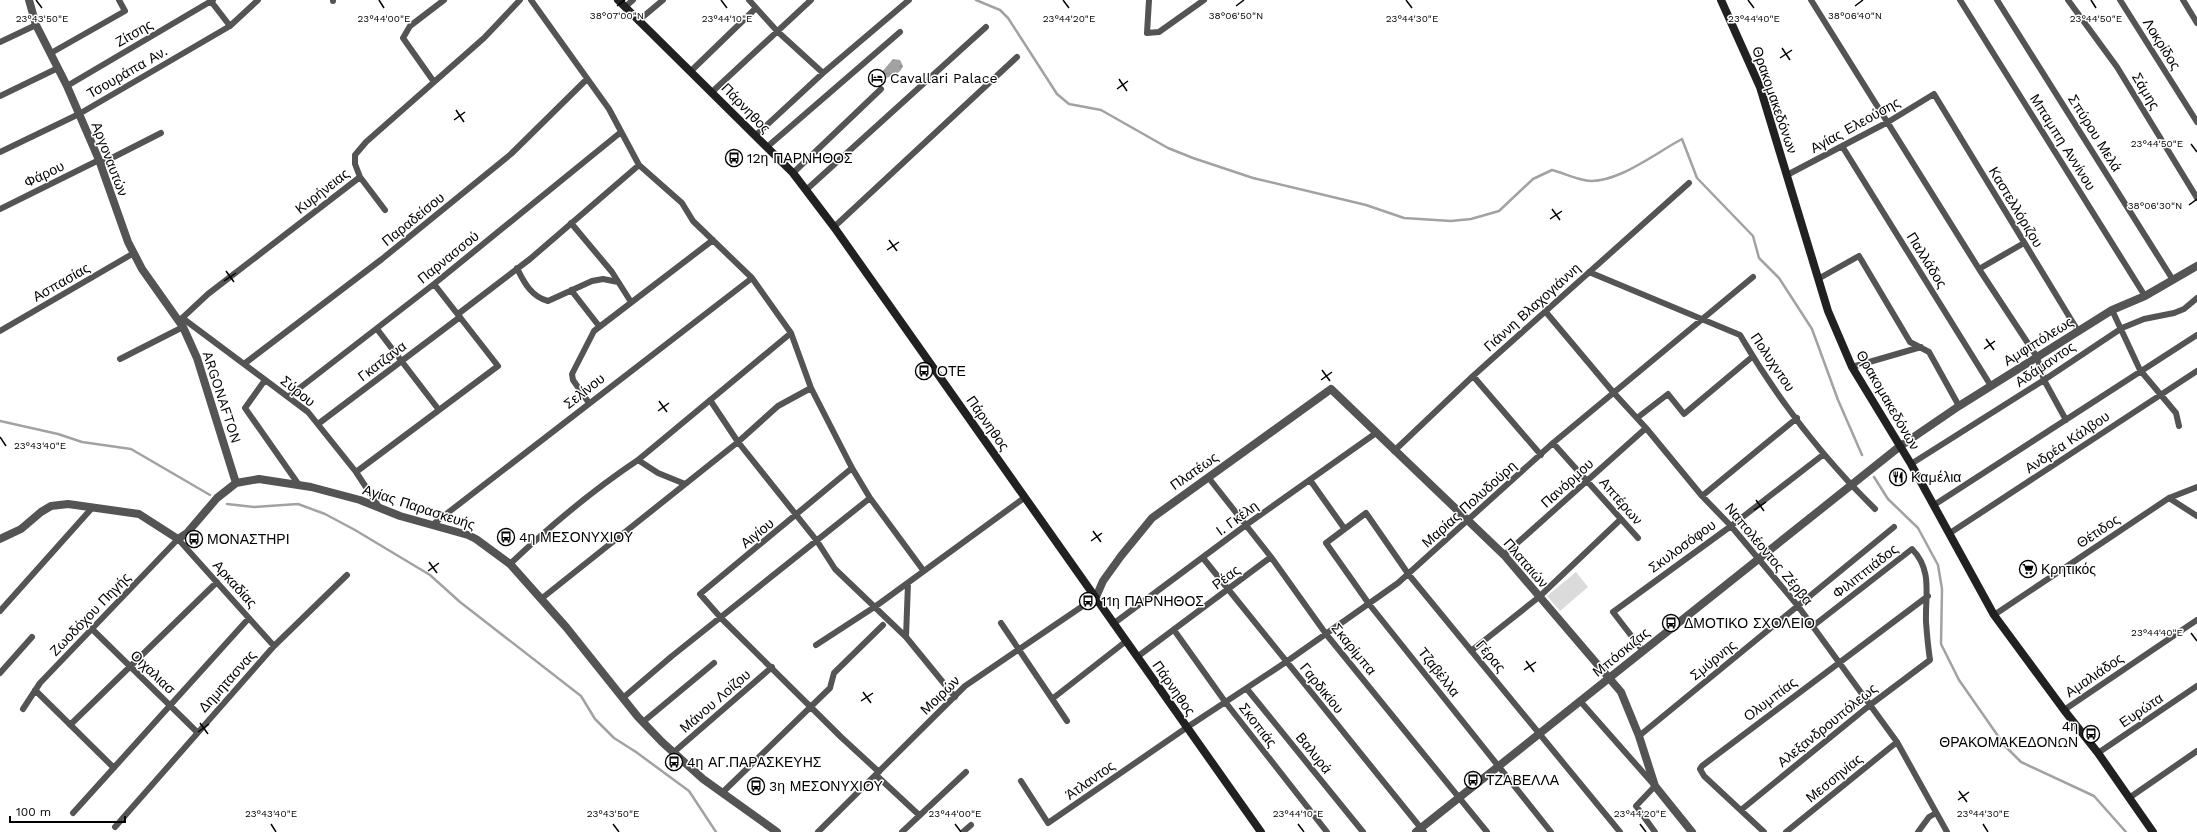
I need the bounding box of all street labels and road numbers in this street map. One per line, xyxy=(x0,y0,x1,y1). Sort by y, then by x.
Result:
street label: Λοκρίδος xyxy=(2140,15,2184,73)
street label: Ζίτσης xyxy=(113,16,156,50)
street label: Τσουράπα Αν. xyxy=(84,43,170,101)
street label: Θρακομακεδόνων xyxy=(1749,44,1801,156)
street label: Σάμης xyxy=(2129,70,2163,112)
street label: Πάρνηθος xyxy=(718,80,774,136)
street label: Μπαμπη Αννίνου xyxy=(2027,91,2099,193)
street label: Σπύρου Μελά xyxy=(2065,92,2125,174)
street label: Αγίας Ελεούσης xyxy=(1807,94,1903,156)
street label: Αργοναυτών xyxy=(89,120,131,198)
street label: Φάρου xyxy=(21,157,67,191)
street label: Καστελλόριζου xyxy=(1986,164,2046,250)
street label: Κυρήνειας xyxy=(292,165,352,217)
street label: Παραδείσου xyxy=(379,189,447,249)
street label: Παρνασσού xyxy=(414,227,482,287)
street label: Παλλάδος xyxy=(1904,229,1950,291)
street label: Ασπασίας xyxy=(30,259,92,305)
street label: Γιάννη Βλαχογιάννη xyxy=(1481,260,1583,354)
street label: Αμφιπόλεως xyxy=(2000,313,2076,369)
street label: Πολυχντου xyxy=(1748,330,1798,394)
street label: Γκατζανα xyxy=(355,338,409,384)
street label: Αδάμαντος xyxy=(2012,338,2078,390)
street label: Θρακομακεδόνων xyxy=(1853,347,1923,453)
street label: ARGONAFTON xyxy=(200,349,244,445)
street label: Σελίνου xyxy=(560,370,608,412)
street label: Σύρου xyxy=(278,372,318,410)
street label: Πάρνηθος xyxy=(963,392,1013,454)
street label: Ανδρέα Κάλβου xyxy=(2022,408,2112,476)
street label: Πλατέως xyxy=(1167,449,1221,493)
street label: Πανόρμου xyxy=(1537,455,1597,511)
street label: Μαρίας Πολυδούρη xyxy=(1419,457,1519,551)
street label: Απτέρων xyxy=(1596,474,1646,528)
street label: Αγίας Παρασκευής xyxy=(361,481,477,533)
street label: Ι. Γκέλη xyxy=(1213,497,1261,539)
street label: Ναπολέοντος Ζέρβα xyxy=(1722,500,1816,608)
street label: Θέτιδος xyxy=(2074,511,2123,551)
street label: Αιγίου xyxy=(737,515,777,551)
street label: Σκυλοσόφου xyxy=(1645,516,1719,576)
street label: Πλαταιών xyxy=(1500,535,1552,591)
street label: Φιλιππιάδος xyxy=(1829,540,1901,601)
street label: Αρκαδίας xyxy=(210,557,261,611)
street label: Ρέας xyxy=(1209,561,1243,593)
street label: Ζωοδόχου Πηγής xyxy=(46,569,134,659)
street label: Σκαρίμπα xyxy=(1328,620,1380,678)
street label: Μπόσκιζας xyxy=(1589,624,1653,680)
street label: Σμύρνης xyxy=(1687,636,1739,683)
street label: Γέρας xyxy=(1473,637,1509,675)
street label: Τζαβέλλα xyxy=(1415,644,1463,700)
street label: Οιχαλιασ xyxy=(127,647,179,697)
street label: Δημητασνας xyxy=(195,647,259,715)
street label: Αμαλιάδος xyxy=(2062,650,2126,700)
street label: Πάρνηθος xyxy=(1149,657,1199,719)
street label: Γαρδικίου xyxy=(1297,660,1347,716)
street label: Μάνου Λοίζου xyxy=(677,666,753,736)
street label: Μοιρών xyxy=(917,672,963,718)
street label: Ολυμπίας xyxy=(1740,674,1800,724)
street label: Αλεξανδρουπόλεως xyxy=(1774,680,1880,770)
street label: Ευρώτα xyxy=(2116,690,2166,730)
street label: Σκοπιάς xyxy=(1236,700,1280,750)
street label: Βαλυρά xyxy=(1293,729,1335,777)
street label: Μεσσηνίας xyxy=(1803,750,1866,806)
street label: Άτλαντος xyxy=(1062,757,1118,803)

